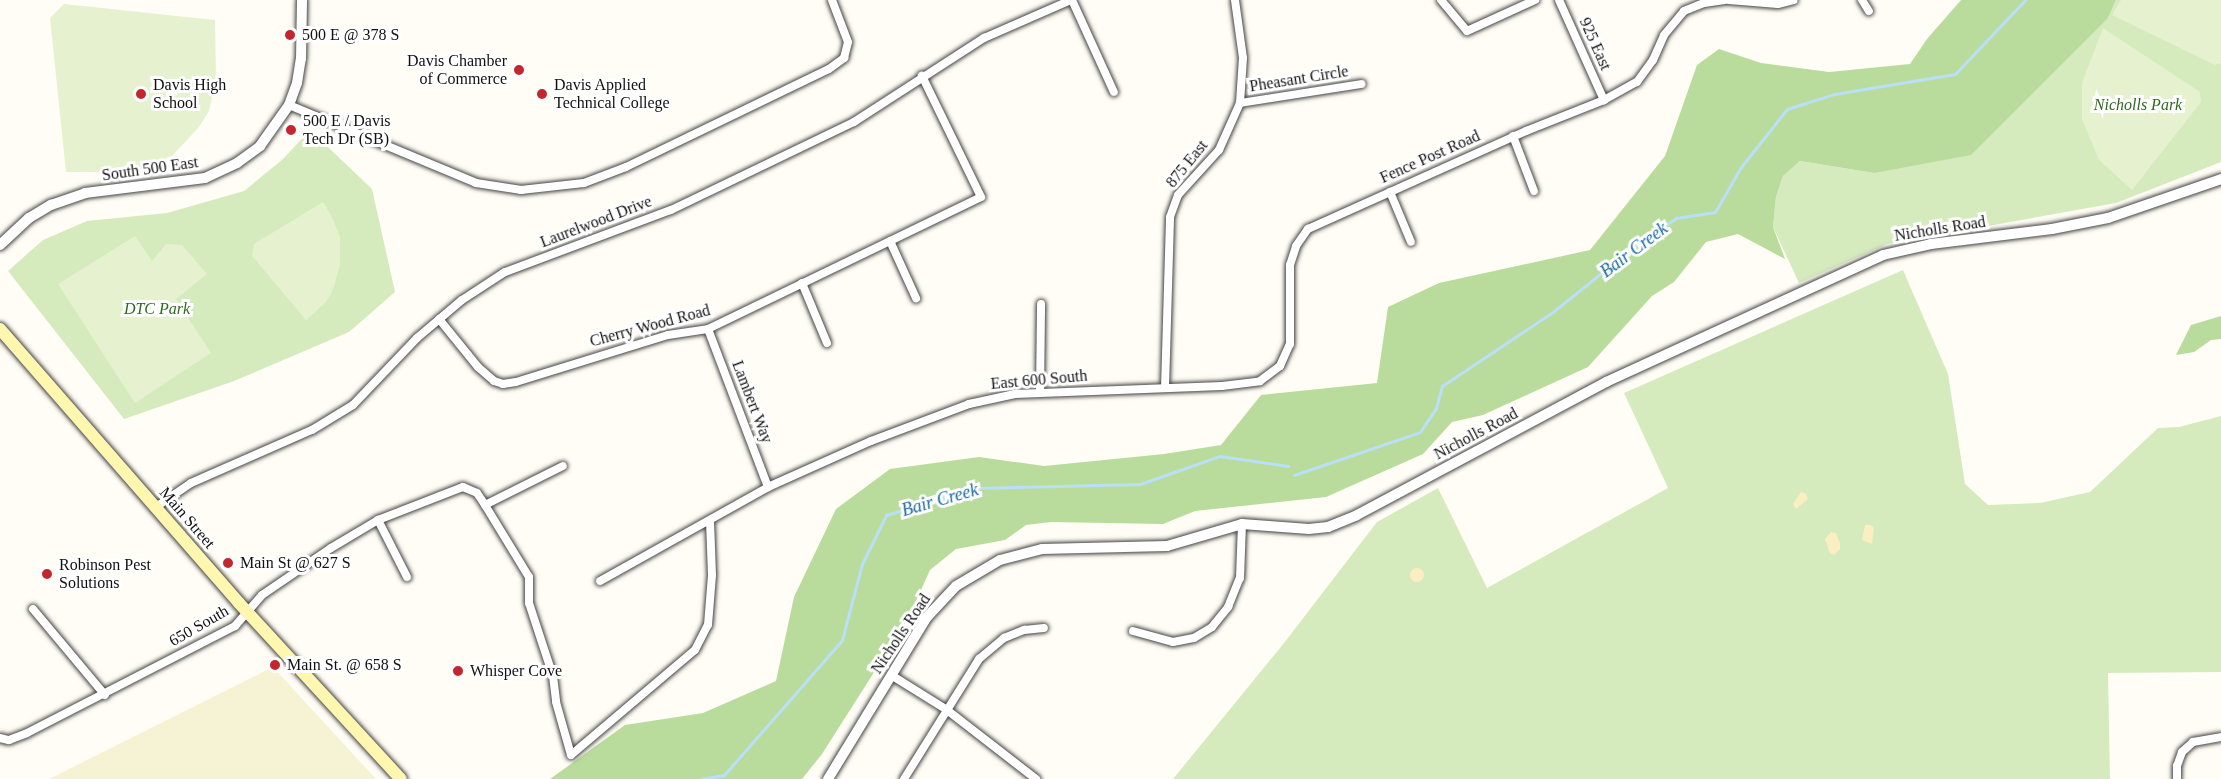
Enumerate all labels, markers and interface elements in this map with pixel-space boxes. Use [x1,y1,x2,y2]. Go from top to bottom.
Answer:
street label: 925 East [1575,15,1615,73]
place label: 500 E @ 378 S [302,25,399,45]
marker: 500 E @ 378 S [283,28,297,42]
place label: Davis Chamber of Commerce [407,51,507,89]
street label: Pheasant Circle [1248,62,1350,96]
marker: Davis Chamber of Commerce [512,63,526,77]
place label: Davis High School [153,75,226,113]
place label: Davis Applied Technical College [554,75,670,113]
marker: Davis High School [134,87,148,101]
marker: Davis Applied Technical College [535,87,549,101]
park label: Nicholls Park [2094,95,2182,115]
place label: 500 E / Davis Tech Dr (SB) [303,111,391,149]
marker: 500 E / Davis Tech Dr (SB) [284,123,298,137]
street label: Fence Post Road [1377,126,1483,188]
street label: 875 East [1162,136,1212,192]
street label: South 500 East [101,153,199,185]
street label: Laurelwood Drive [538,192,654,252]
street label: Nicholls Road [1893,212,1987,246]
water label: Bair Creek [1596,218,1672,282]
park label: DTC Park [124,299,190,319]
street label: Cherry Wood Road [588,301,712,351]
street label: Lambert Way [727,358,777,446]
street label: East 600 South [990,366,1088,394]
street label: Nicholls Road [1431,404,1521,464]
water label: Bair Creek [899,479,981,521]
street label: Main Street [155,483,219,553]
place label: Main St @ 627 S [240,553,351,573]
place label: Robinson Pest Solutions [59,555,151,593]
marker: Main St @ 627 S [221,556,235,570]
marker: Robinson Pest Solutions [40,567,54,581]
street label: Nicholls Road [867,590,935,678]
street label: 650 South [166,601,232,651]
place label: Main St. @ 658 S [287,655,402,675]
marker: Main St. @ 658 S [268,658,282,672]
place label: Whisper Cove [470,661,562,681]
marker: Whisper Cove [451,664,465,678]

